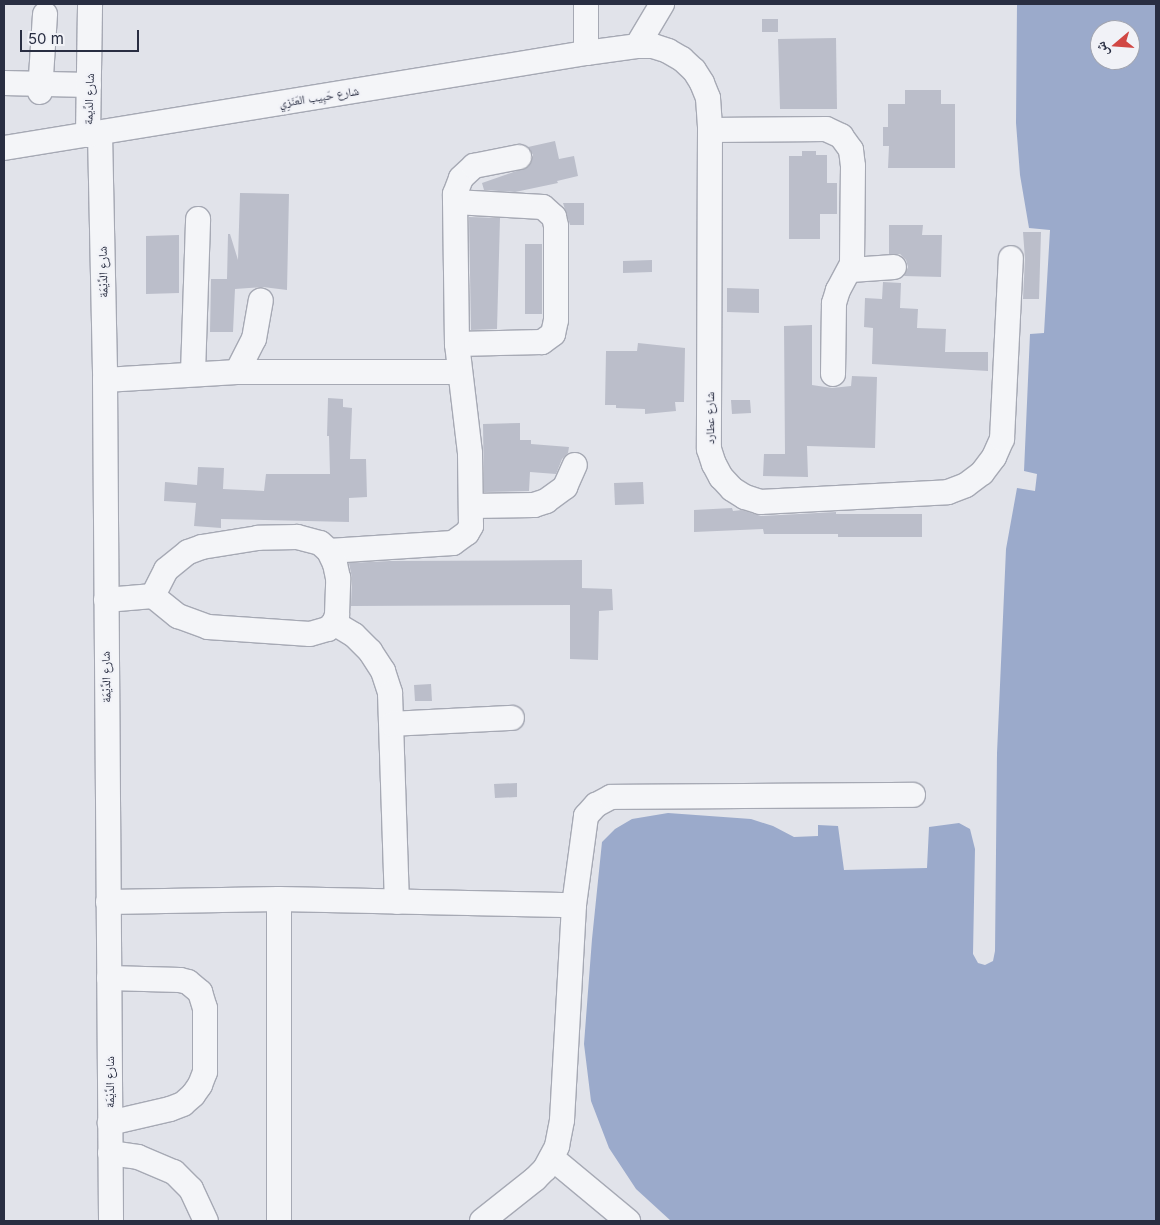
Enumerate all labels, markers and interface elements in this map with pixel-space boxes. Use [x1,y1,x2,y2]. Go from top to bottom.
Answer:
scale bar [22,20,141,52]
north arrow [1090,20,1140,70]
text: 50 m [28,29,64,48]
text: ش [1091,40,1112,59]
street label: شارع الدِّيمة [81,73,97,125]
street label: شارع حَبِيب العَنَزِي [278,84,360,110]
street label: شارع الدِّيْمَة [95,246,111,298]
street label: شارع عطارد [703,392,717,444]
street label: شارع الدِّيْمَة [98,651,114,703]
street label: شارع الدِّيْمَة [103,1056,117,1108]

